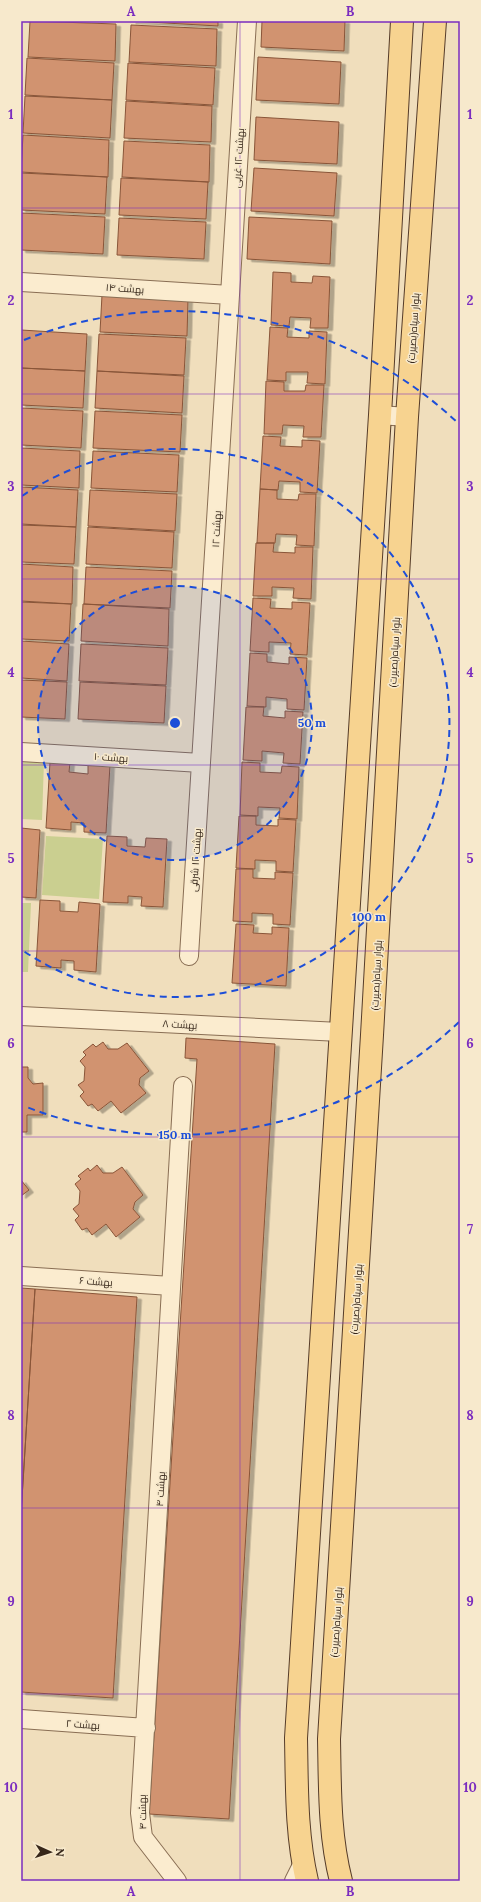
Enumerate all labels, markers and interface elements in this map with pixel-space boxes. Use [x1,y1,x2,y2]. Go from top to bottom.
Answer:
text: A [127,3,136,20]
text: B [346,3,355,20]
text: 1 [8,106,14,123]
text: 1 [467,106,473,123]
street label: بهشت ۱۲ غربی [230,128,247,188]
street label: بهشت ۱۴ [105,281,145,296]
text: 2 [8,292,15,309]
street label: بلوار سپاه(بصیرت) [405,292,422,364]
text: 2 [467,292,474,309]
text: 3 [7,478,15,495]
text: 3 [466,478,474,495]
street label: بهشت ۱۲ [209,510,224,548]
street label: بلوار سپاه(بصیرت) [386,616,403,688]
text: 4 [7,664,15,681]
text: 4 [466,664,474,681]
text: 50 m [298,715,326,730]
centre of rings [168,716,182,730]
street label: بهشت ۱۰ [93,750,129,765]
street label: بهشت ۱۲ شرقی [187,828,204,892]
text: 5 [7,850,15,867]
text: 5 [466,850,474,867]
text: 100 m [352,909,386,924]
street label: بلوار سپاه(بصیرت) [368,939,385,1011]
street label: بهشت ۸ [162,1017,198,1032]
text: 6 [7,1035,15,1052]
text: 6 [466,1035,474,1052]
text: 150 m [158,1127,192,1142]
text: 7 [8,1221,14,1238]
text: 7 [467,1221,473,1238]
street label: بلوار سپاه(بصیرت) [348,1263,365,1335]
street label: بهشت ۶ [79,1274,113,1289]
text: 8 [7,1407,15,1424]
text: 8 [466,1407,474,1424]
street label: بهشت ۴ [153,1471,168,1507]
street label: بلوار سپاه(بصیرت) [328,1586,345,1658]
text: 9 [7,1593,15,1610]
text: 9 [466,1593,474,1610]
street label: بهشت ۲ [66,1717,100,1732]
text: 10 [4,1779,18,1796]
text: 10 [463,1779,477,1796]
street label: بهشت ۴ [136,1794,149,1830]
north arrow [30,1832,70,1872]
text: N [53,1848,67,1858]
text: A [127,1883,136,1900]
text: B [346,1883,355,1900]

